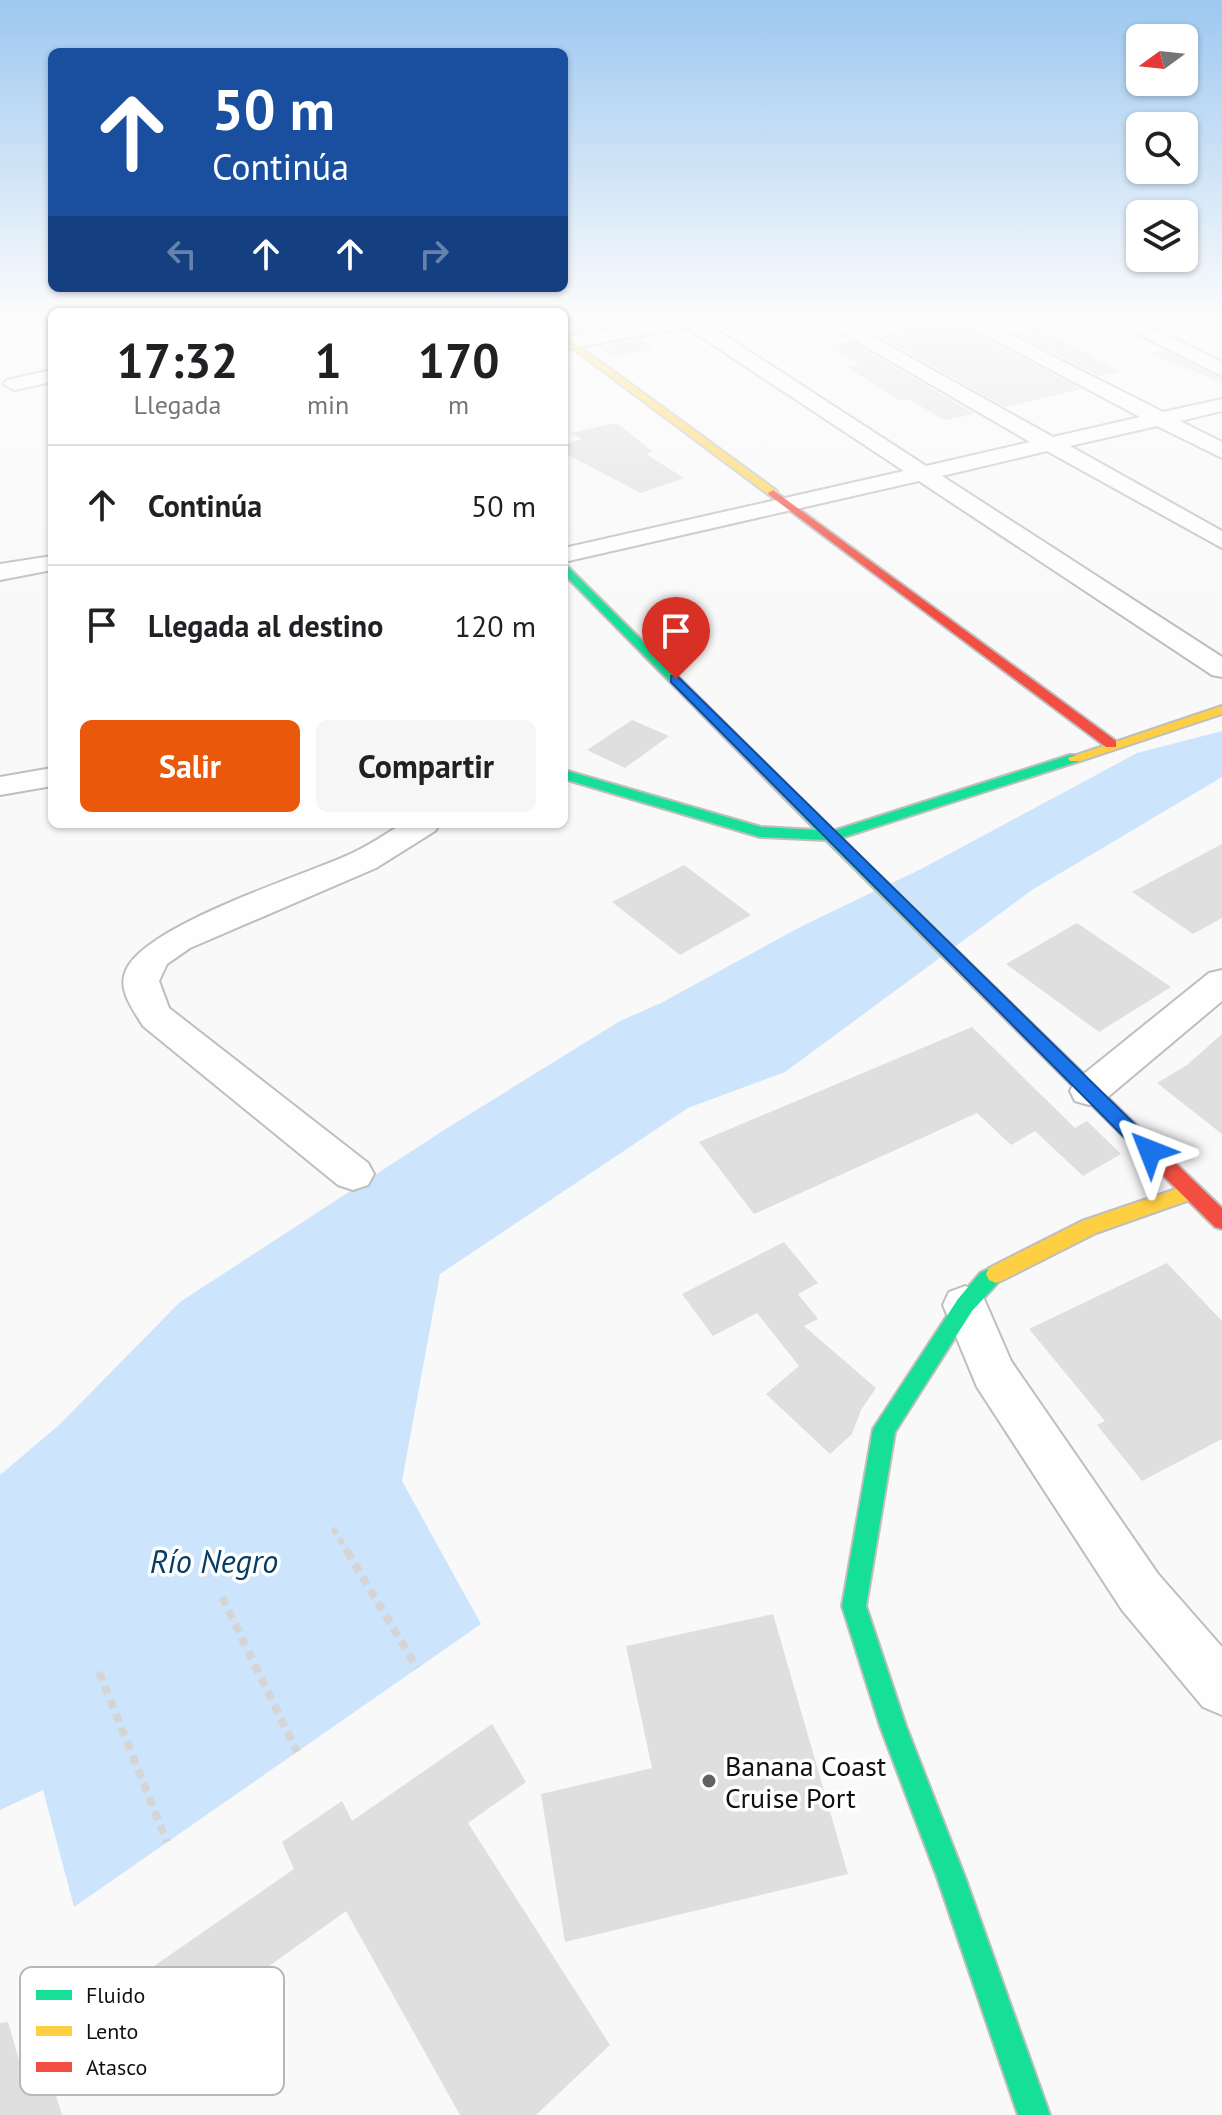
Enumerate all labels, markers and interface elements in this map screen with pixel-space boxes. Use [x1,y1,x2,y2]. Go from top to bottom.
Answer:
north arrow [1126,24,1198,96]
map controls [1126,24,1198,272]
text: 50 m [212,73,335,145]
icon: ahead [80,80,184,184]
button: search [1126,112,1198,184]
text: Continúa [212,143,349,190]
button: layers [1126,200,1198,272]
icon: left [160,232,204,276]
icon: ahead [244,232,288,276]
icon: ahead [328,232,372,276]
icon: right [412,232,456,276]
text: 17:32 [117,329,238,391]
text: 1 [314,329,342,391]
text: 170 [418,329,499,391]
text: Llegada [134,388,221,421]
text: min [307,388,349,421]
text: m [448,388,469,421]
icon: ahead [80,483,124,527]
text: Continúa [148,486,262,525]
text: 50 m [471,486,536,525]
pin [642,597,710,679]
icon: arrive [80,603,124,647]
text: Llegada al destino [148,606,383,645]
text: 120 m [455,606,536,645]
icon: arrive [654,609,698,653]
button: Salir [80,720,300,812]
button: Compartir [316,720,536,812]
position arrow [1108,1109,1192,1193]
water label: Río Negro [150,1540,278,1582]
place label: Banana Coast Cruise Port [725,1747,887,1816]
marker: Banana Coast Cruise Port [700,1772,718,1790]
legend [20,1967,284,2095]
text: Fluido [86,1981,145,2009]
text: Lento [86,2017,138,2045]
text: Atasco [86,2053,147,2081]

